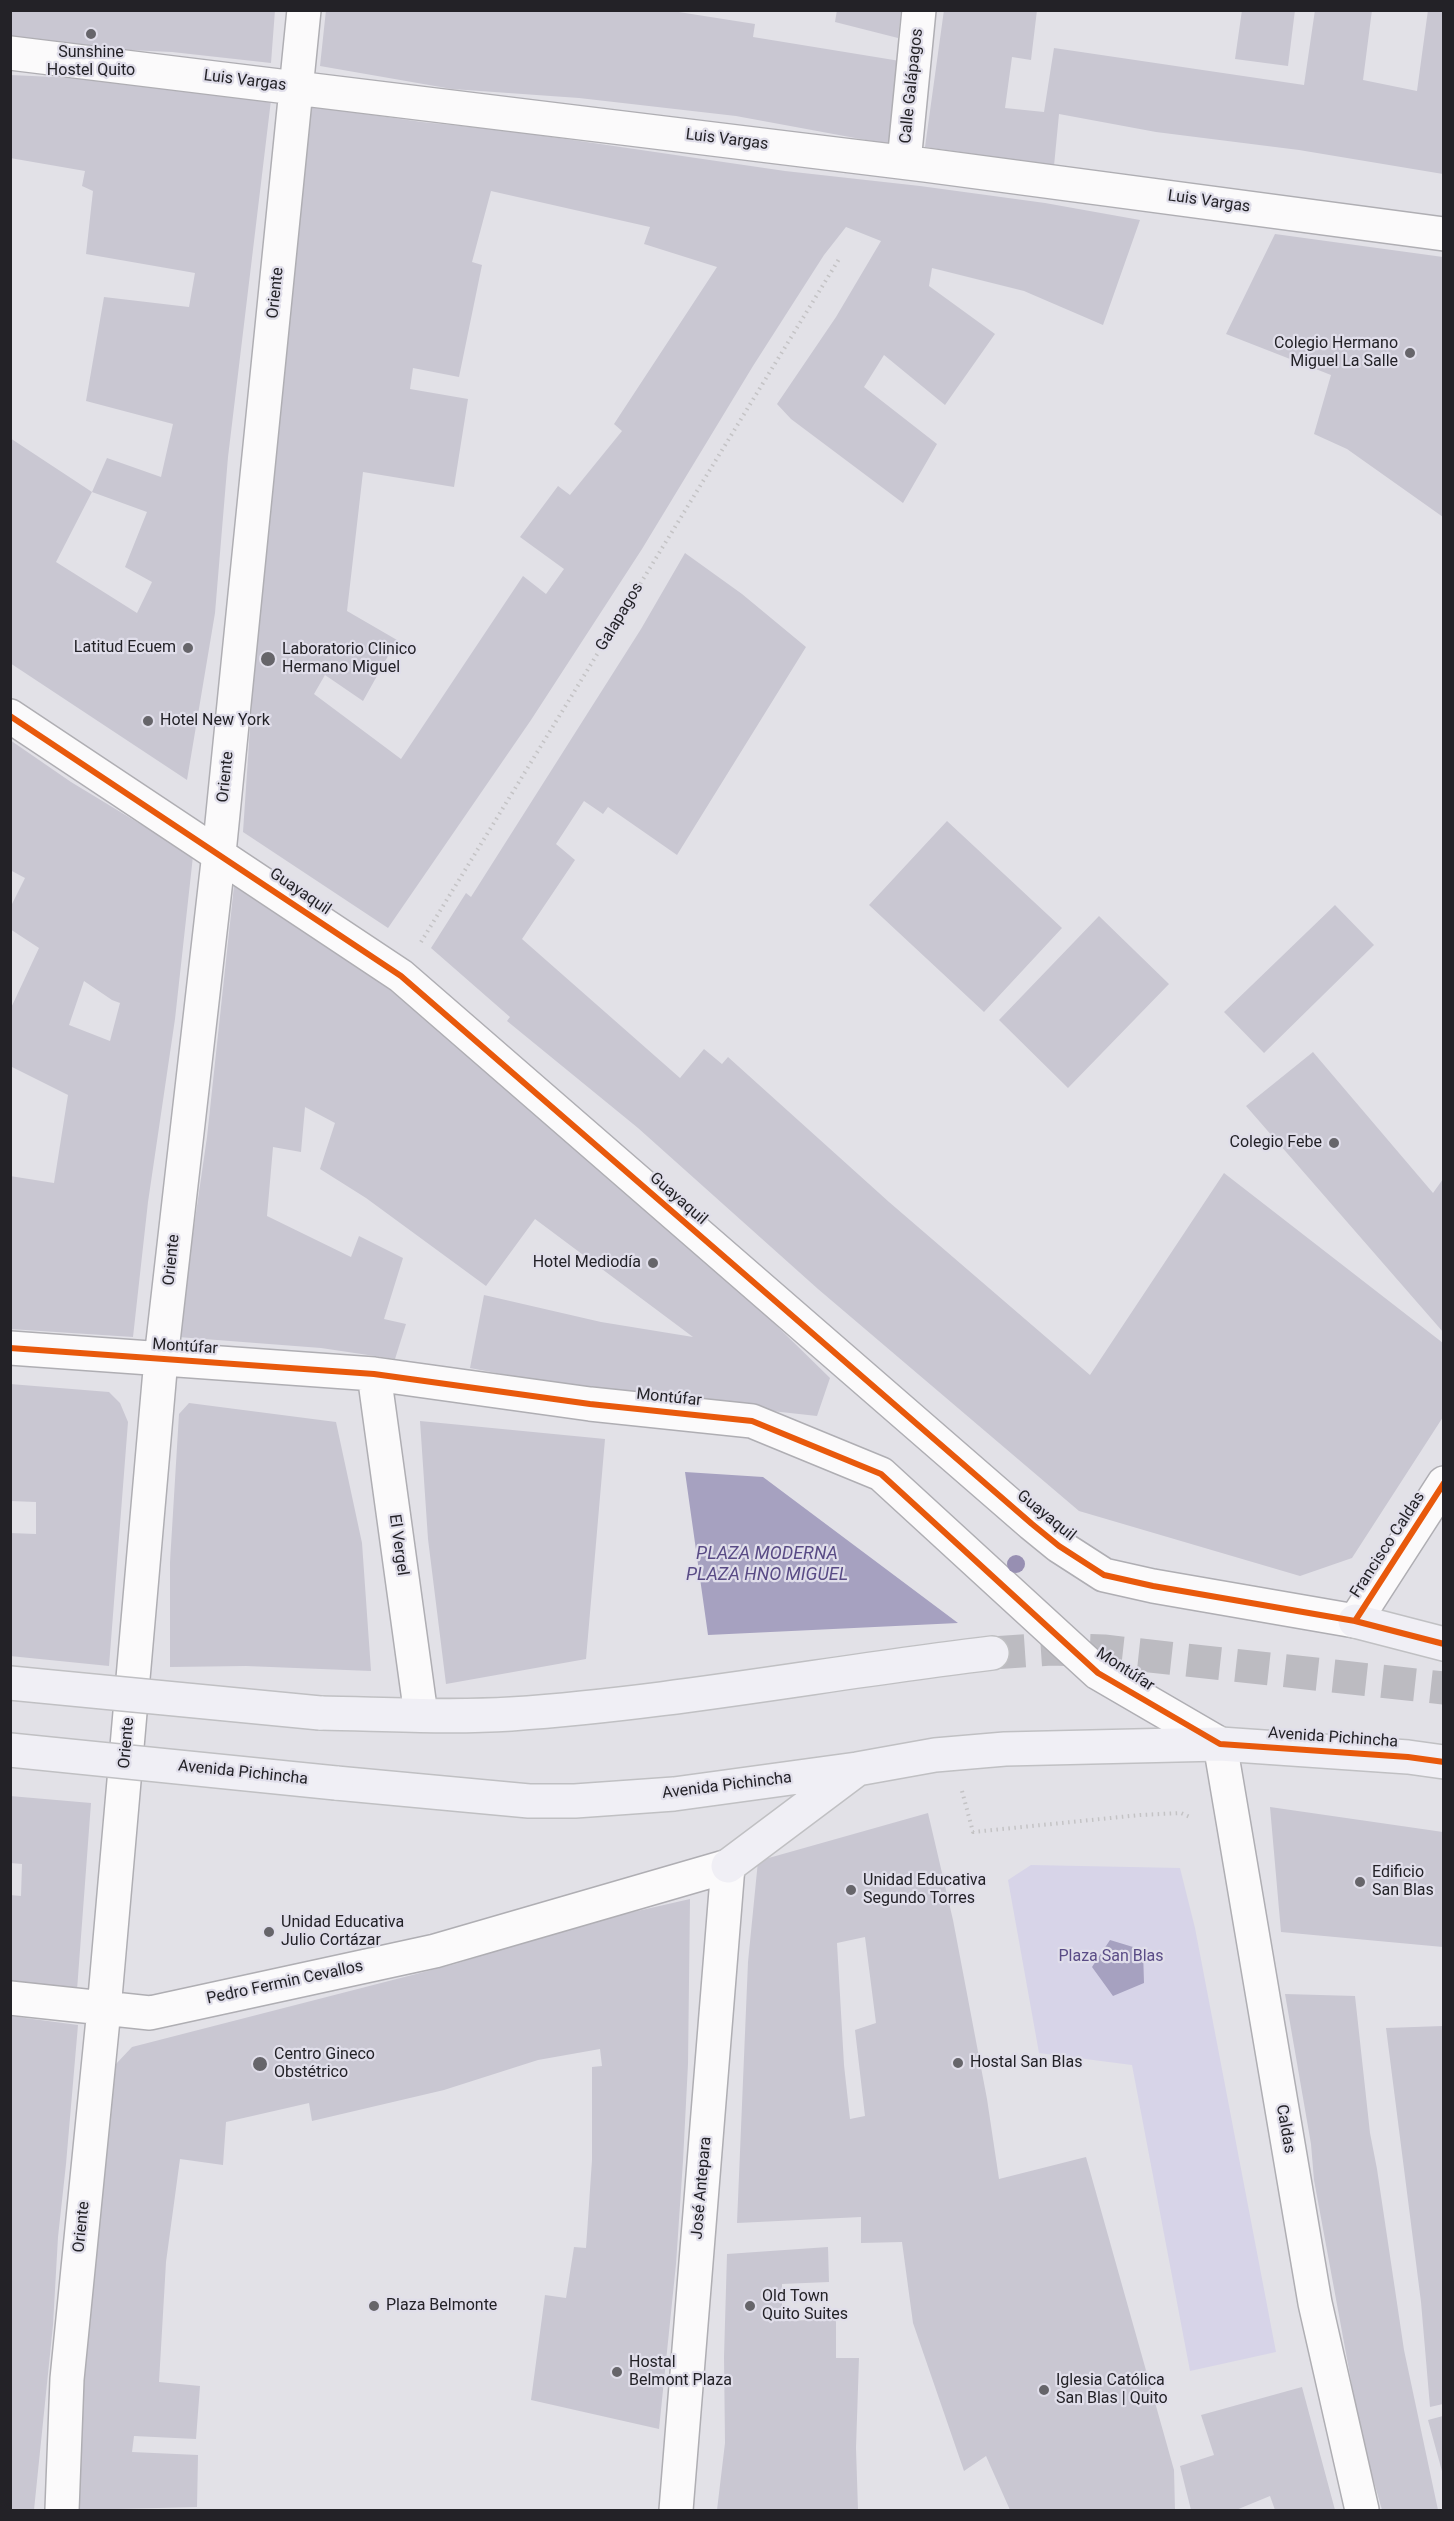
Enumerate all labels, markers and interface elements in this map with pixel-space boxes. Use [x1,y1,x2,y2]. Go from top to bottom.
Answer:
marker: Sunshine Hostel Quito [84,27,98,41]
street label: Calle Galápagos [896,28,928,144]
place label: Sunshine Hostel Quito [47,43,135,81]
street label: Luis Vargas [203,66,287,96]
street label: Luis Vargas [685,125,769,155]
street label: Luis Vargas [1167,187,1251,217]
street label: Oriente [264,266,288,320]
place label: Colegio Hermano Miguel La Salle [1274,334,1398,372]
marker: Colegio Hermano Miguel La Salle [1403,346,1417,360]
street label: Galapagos [592,579,648,655]
place label: Latitud Ecuem [74,638,176,658]
place label: Laboratorio Clinico Hermano Miguel [282,640,416,678]
marker: Latitud Ecuem [181,641,195,655]
marker: Laboratorio Clinico Hermano Miguel [259,650,277,668]
place label: Hotel New York [160,711,270,731]
marker: Hotel New York [141,714,155,728]
street label: Oriente [214,750,238,804]
street label: Guayaquil [266,864,334,920]
place label: Colegio Febe [1229,1133,1322,1153]
marker: Colegio Febe [1327,1136,1341,1150]
street label: Guayaquil [645,1169,711,1229]
street label: Oriente [160,1233,184,1287]
place label: Hotel Mediodía [533,1253,641,1273]
marker: Hotel Mediodía [646,1256,660,1270]
street label: Montúfar [152,1335,218,1359]
street label: Montúfar [635,1385,703,1411]
street label: Guayaquil [1013,1486,1079,1546]
street label: Francisco Caldas [1347,1488,1429,1602]
street label: El Vergel [384,1513,412,1577]
water label: PLAZA MODERNA PLAZA HNO MIGUEL [686,1543,848,1586]
street label: Montúfar [1092,1644,1158,1696]
street label: Oriente [115,1717,139,1769]
street label: Avenida Pichincha [1267,1724,1399,1752]
street label: Avenida Pichincha [177,1757,309,1789]
street label: Avenida Pichincha [661,1769,793,1803]
place label: Edificio San Blas [1372,1863,1434,1901]
place label: Unidad Educativa Segundo Torres [863,1871,986,1909]
marker: Edificio San Blas [1353,1875,1367,1889]
marker: Unidad Educativa Segundo Torres [844,1883,858,1897]
place label: Unidad Educativa Julio Cortázar [281,1913,404,1951]
marker: Unidad Educativa Julio Cortázar [262,1925,276,1939]
park label: Plaza San Blas [1058,1947,1164,1967]
street label: Pedro Fermin Cevallos [205,1957,365,2009]
place label: Centro Gineco Obstétrico [274,2045,375,2083]
place label: Hostal San Blas [970,2053,1082,2073]
marker: Centro Gineco Obstétrico [251,2055,269,2073]
marker: Hostal San Blas [951,2056,965,2070]
street label: Caldas [1271,2103,1299,2155]
street label: José Antepara [688,2136,716,2240]
street label: Oriente [70,2200,94,2254]
place label: Old Town Quito Suites [762,2287,848,2325]
place label: Plaza Belmonte [386,2296,497,2316]
marker: Plaza Belmonte [367,2299,381,2313]
marker: Old Town Quito Suites [743,2299,757,2313]
place label: Hostal Belmont Plaza [629,2353,732,2391]
marker: Hostal Belmont Plaza [610,2365,624,2379]
place label: Iglesia Católica San Blas | Quito [1056,2371,1168,2409]
marker: Iglesia Católica San Blas | Quito [1037,2383,1051,2397]

